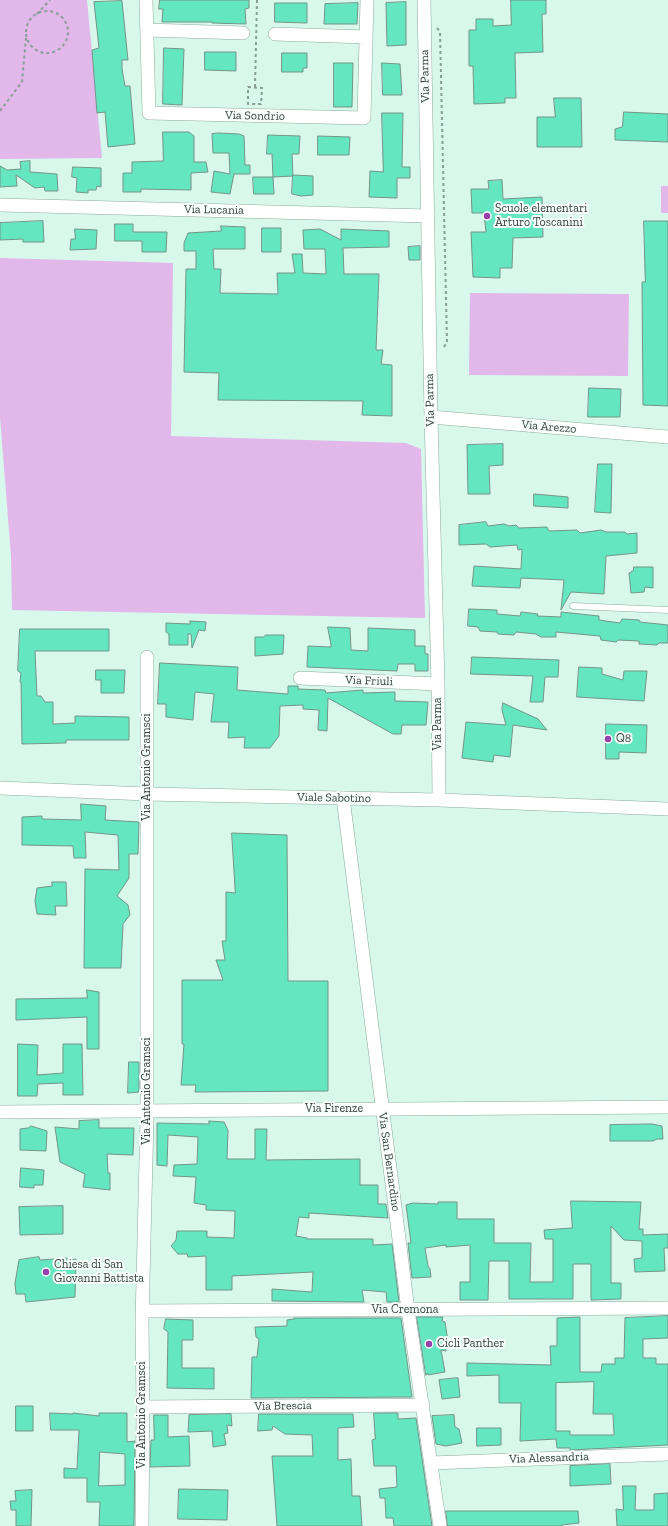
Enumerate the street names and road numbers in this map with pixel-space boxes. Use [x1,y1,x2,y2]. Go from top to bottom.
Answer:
street label: Via Parma [417,49,433,103]
street label: Via Sondrio [225,108,285,124]
street label: Via Lucania [184,202,244,218]
street label: Via Parma [422,373,438,427]
street label: Via Arezzo [521,417,577,437]
street label: Via Friuli [345,673,393,689]
street label: Via Parma [431,697,445,751]
street label: Via Antonio Gramsci [140,713,154,821]
street label: Viale Sabotino [297,790,371,806]
street label: Via Antonio Gramsci [140,1037,154,1145]
street label: Via Firenze [305,1102,363,1116]
street label: Via San Bernardino [375,1112,403,1212]
street label: Via Cremona [371,1303,439,1317]
street label: Via Antonio Gramsci [135,1361,149,1469]
street label: Via Brescia [254,1398,312,1414]
street label: Via Alessandria [509,1449,589,1467]

